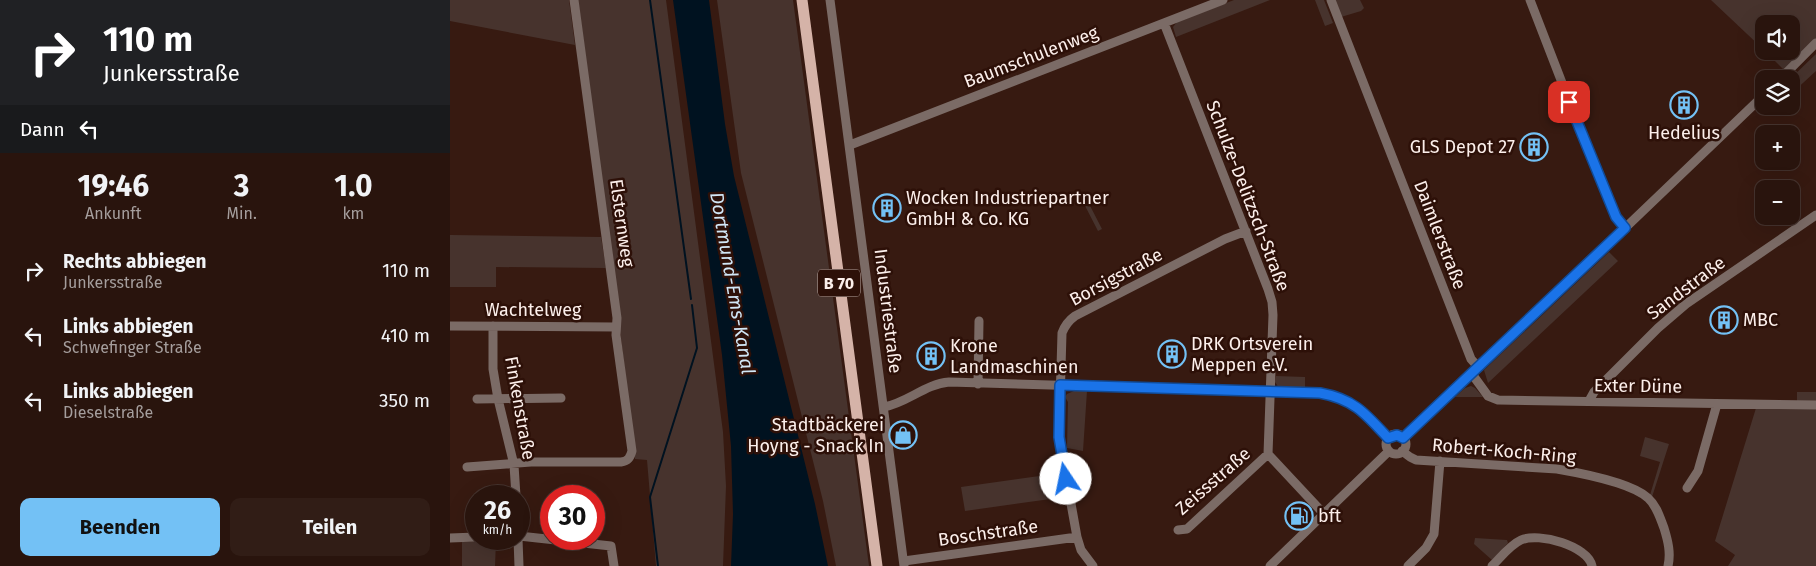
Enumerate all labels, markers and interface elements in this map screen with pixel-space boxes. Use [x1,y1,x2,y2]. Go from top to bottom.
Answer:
map controls [1755,15,1800,225]
button: sound [1755,15,1800,60]
text: 110 m [103,18,193,60]
icon: right [20,20,85,85]
street label: Baumschulenweg [961,21,1102,93]
text: Junkersstraße [103,60,240,87]
button: layers [1755,70,1800,115]
pin [1548,81,1590,123]
icon: arrive [1555,88,1583,116]
building icon: Hedelius [1669,90,1699,120]
street label: Schulze-Delitzsch-Straße [1201,97,1295,295]
icon: left [75,115,103,143]
text: Dann [20,118,65,141]
place label: Hedelius [1648,122,1720,144]
button: + [1755,125,1800,170]
building icon: GLS Depot 27 [1519,132,1549,162]
place label: GLS Depot 27 [1410,136,1515,158]
text: 19:46 [77,168,149,204]
text: 3 [234,168,249,204]
text: 1.0 [334,168,372,204]
street label: Daimlerstraße [1409,177,1471,293]
street label: Elsternweg [605,178,639,269]
button: − [1755,180,1800,225]
place label: Wocken Industriepartner GmbH & Co. KG [906,187,1109,230]
water label: Dortmund-Ems-Kanal [705,190,760,376]
building icon: Wocken Industriepartner GmbH & Co. KG [872,193,902,223]
text: Ankunft [85,204,142,223]
text: Min. [227,204,257,223]
text: km [342,204,364,223]
street label: Borsigstraße [1066,243,1166,311]
street label: Industriestraße [869,247,907,375]
text: Rechts abbiegen [63,250,206,273]
street label: Sandstraße [1642,251,1730,325]
icon: right [20,257,48,285]
text: 110 m [382,259,430,282]
road number: B 70 [818,270,860,296]
text: Junkersstraße [63,273,162,292]
street label: Wachtelweg [485,299,582,321]
building icon: MBC [1709,305,1739,335]
place label: MBC [1743,309,1778,331]
text: Links abbiegen [63,315,194,338]
icon: left [20,322,48,350]
text: 410 m [381,324,430,347]
place label: DRK Ortsverein Meppen e.V. [1191,333,1313,376]
place label: Krone Landmaschinen [950,335,1078,378]
text: Schwefinger Straße [63,338,202,357]
building icon: DRK Ortsverein Meppen e.V. [1157,339,1187,369]
building icon: Krone Landmaschinen [916,341,946,371]
street label: Finkenstraße [500,355,540,461]
street label: Exter Düne [1594,374,1682,398]
text: Links abbiegen [63,380,194,403]
icon: left [20,387,48,415]
text: 350 m [379,389,430,412]
text: Dieselstraße [63,403,153,422]
place label: Stadtbäckerei Hoyng - Snack In [747,414,884,457]
shop icon: Stadtbäckerei Hoyng - Snack In [888,420,918,450]
street label: Robert-Koch-Ring [1431,434,1578,468]
street label: Zeissstraße [1171,443,1255,519]
position arrow [1039,452,1091,504]
speed limit sign: 30 [540,485,605,550]
text: 26 [484,496,511,526]
button: Beenden [20,498,220,556]
button: Teilen [230,498,430,556]
fuel station icon: bft [1284,501,1314,531]
place label: bft [1318,505,1342,527]
street label: Boschstraße [937,515,1039,551]
text: km/h [483,523,512,537]

